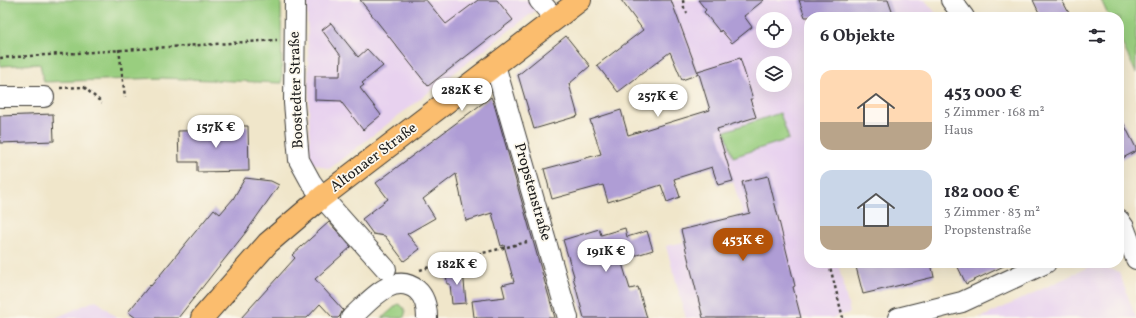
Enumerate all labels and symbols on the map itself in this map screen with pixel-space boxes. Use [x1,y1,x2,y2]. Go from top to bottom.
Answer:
street label: Boostedter Straße [284,31,310,149]
pin: 282K € [429,78,495,112]
pin: 257K € [625,84,691,118]
pin: 157K € [183,115,249,149]
street label: Altonaer Straße [326,118,422,198]
street label: Propstenstraße [508,141,556,243]
pin: 453K € [710,228,776,262]
pin: 191K € [573,239,639,273]
pin: 182K € [424,252,490,286]

